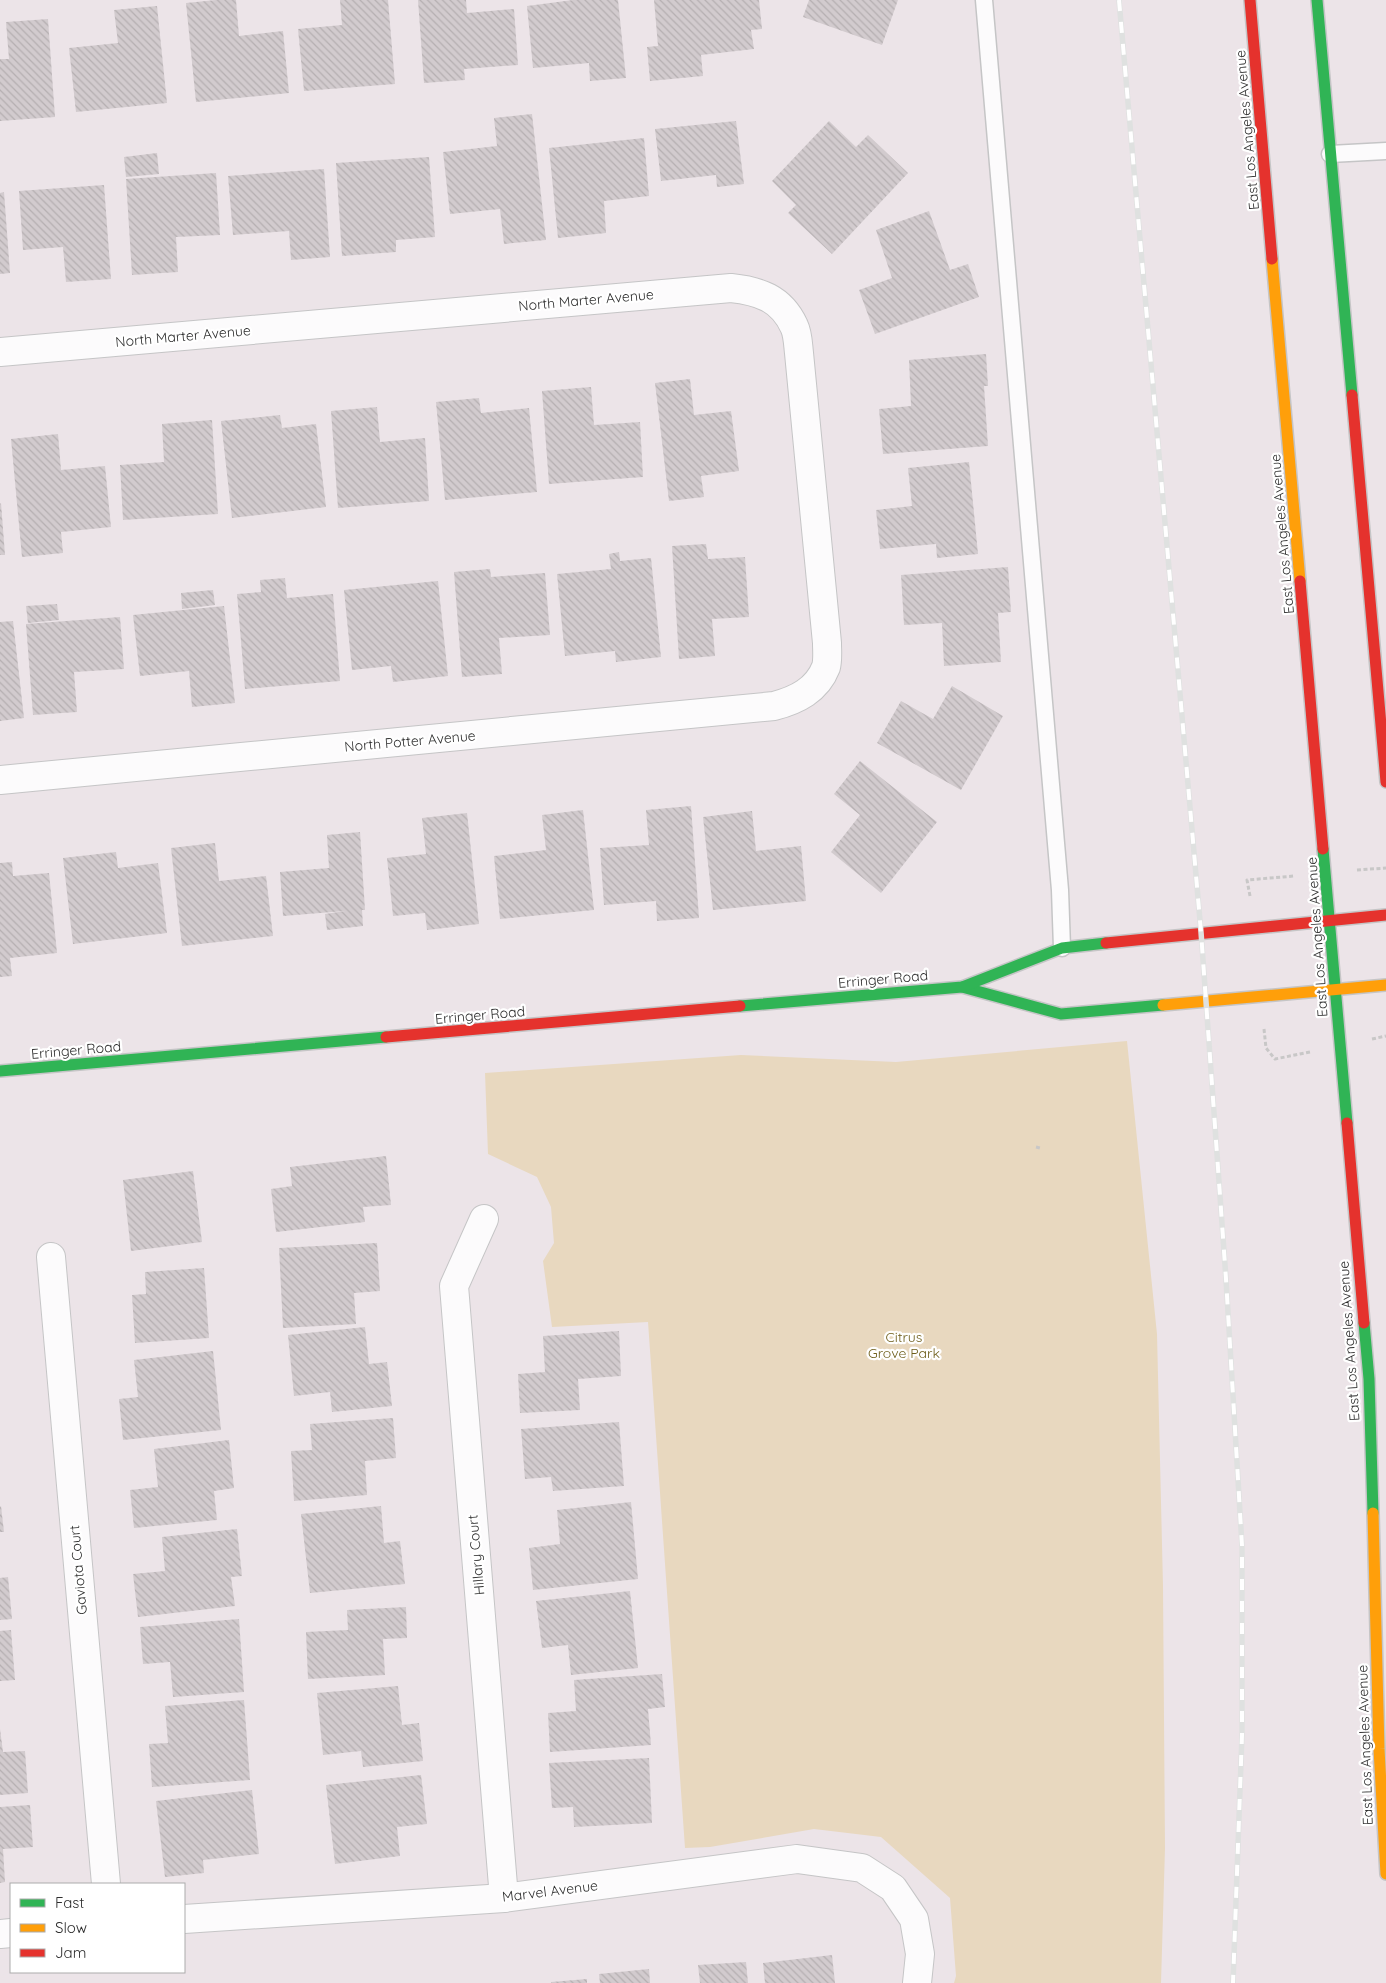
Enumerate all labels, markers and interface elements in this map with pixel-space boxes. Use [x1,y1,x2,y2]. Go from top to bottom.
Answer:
street label: East Los Angeles Avenue [1231,49,1263,211]
street label: North Marter Avenue [518,285,654,315]
street label: North Marter Avenue [115,321,251,351]
street label: East Los Angeles Avenue [1266,453,1298,615]
street label: North Potter Avenue [344,726,476,756]
street label: East Los Angeles Avenue [1302,856,1332,1018]
street label: Erringer Road [837,966,929,992]
street label: Erringer Road [434,1002,526,1028]
street label: Erringer Road [30,1037,122,1063]
street label: East Los Angeles Avenue [1334,1260,1364,1422]
park label: Citrus Grove Park [868,1328,940,1362]
street label: Hillary Court [463,1514,488,1596]
street label: Gaviota Court [65,1524,91,1616]
street label: East Los Angeles Avenue [1353,1664,1377,1826]
street label: Marvel Avenue [501,1876,599,1906]
legend [10,1883,185,1973]
text: Fast [55,1893,84,1912]
text: Slow [55,1918,87,1937]
text: Jam [55,1943,86,1962]

